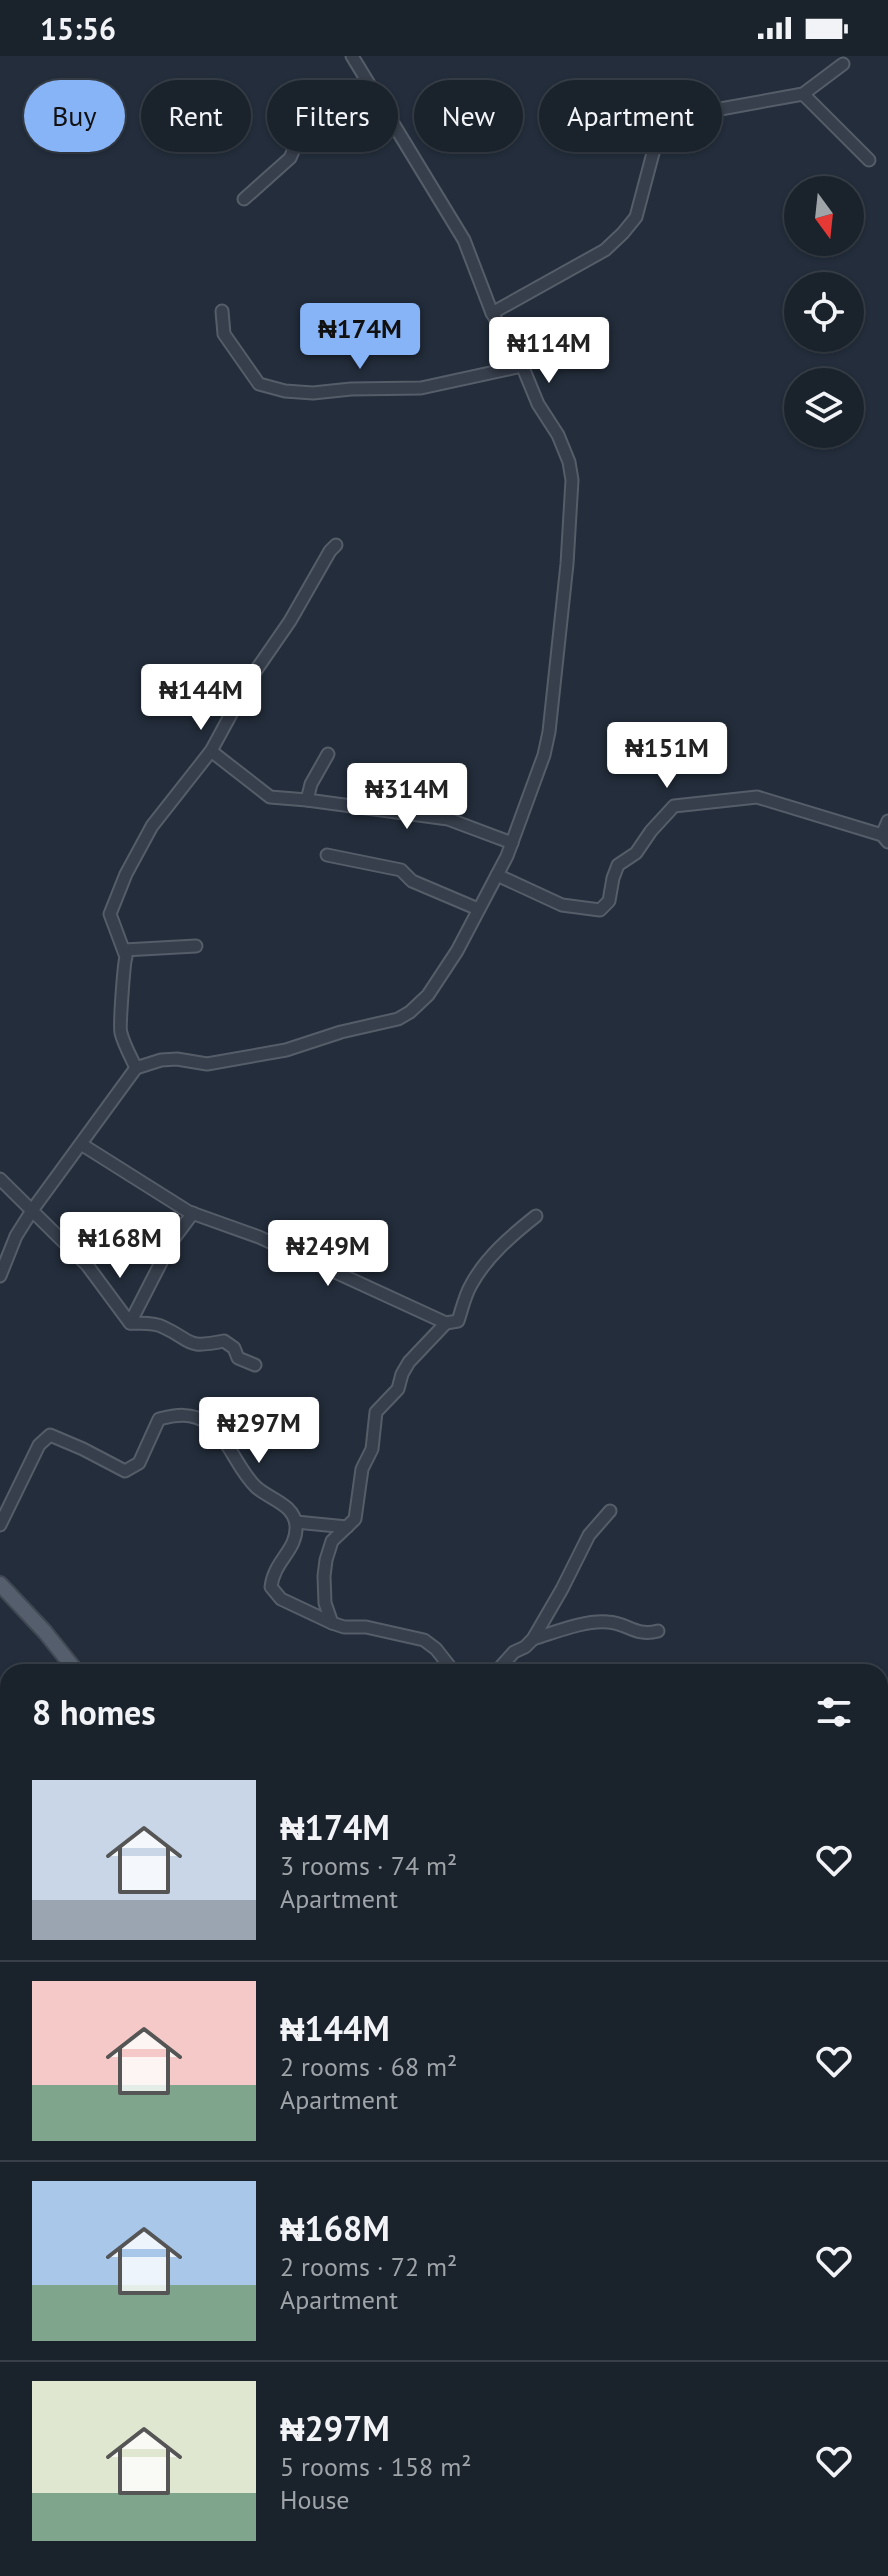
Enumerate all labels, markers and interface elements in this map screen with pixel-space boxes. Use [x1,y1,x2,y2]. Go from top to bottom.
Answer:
text: 15:56 [40,9,116,48]
chip: Buy [24,80,125,152]
chip: Rent [141,80,251,152]
chip: Filters [267,80,398,152]
chip: New [414,80,523,152]
chip: Apartment [539,80,722,152]
north arrow [784,176,864,256]
map controls [784,176,864,448]
button: locate [784,272,864,352]
pin: ₦174M [304,303,416,371]
text: ₦174M [318,312,402,345]
pin: ₦114M [493,317,605,385]
text: ₦114M [507,326,591,359]
button: layers [784,368,864,448]
pin: ₦144M [145,664,257,732]
text: ₦144M [159,673,243,706]
pin: ₦151M [611,722,723,790]
text: ₦151M [625,731,709,764]
pin: ₦314M [351,763,463,831]
text: ₦314M [365,772,449,805]
pin: ₦168M [64,1212,176,1280]
pin: ₦249M [272,1220,384,1288]
text: ₦168M [78,1221,162,1254]
text: ₦249M [286,1229,370,1262]
pin: ₦297M [203,1397,315,1465]
text: ₦297M [217,1406,301,1439]
text: 8 homes [32,1690,156,1734]
icon: filters [812,1690,856,1734]
text: ₦174M [280,1805,390,1849]
icon: home [96,1812,192,1908]
icon: heart [812,1838,856,1882]
text: 3 rooms · 74 m² [280,1849,457,1882]
text: Apartment [280,1882,398,1915]
text: ₦144M [280,2006,390,2050]
icon: home [96,2013,192,2109]
icon: heart [812,2039,856,2083]
text: 2 rooms · 68 m² [280,2050,457,2083]
text: Apartment [280,2083,398,2116]
text: ₦168M [280,2206,390,2250]
icon: home [96,2213,192,2309]
icon: heart [812,2239,856,2283]
text: 2 rooms · 72 m² [280,2250,457,2283]
text: Apartment [280,2283,398,2316]
text: ₦297M [280,2406,390,2450]
icon: home [96,2413,192,2509]
icon: heart [812,2439,856,2483]
text: 5 rooms · 158 m² [280,2450,472,2483]
text: House [280,2483,350,2516]

